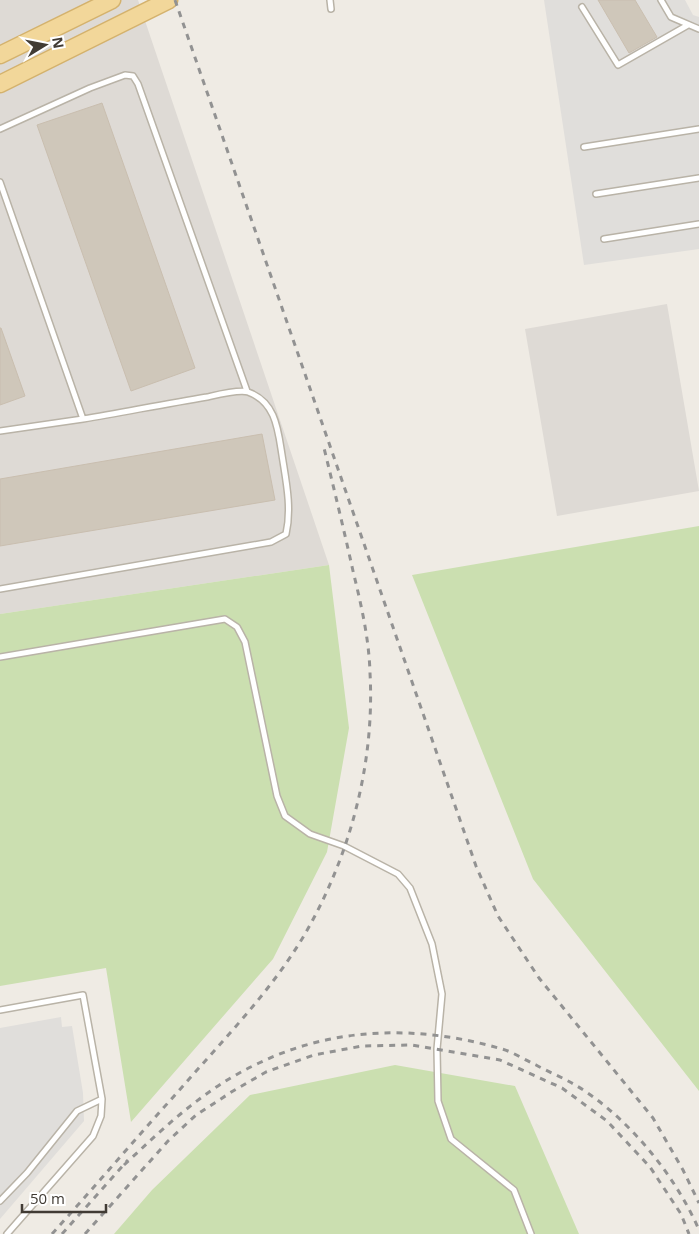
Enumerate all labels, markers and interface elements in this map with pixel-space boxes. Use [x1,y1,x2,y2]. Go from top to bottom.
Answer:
north arrow [20,20,70,70]
text: N [48,35,69,50]
scale bar [22,1182,106,1214]
text: 50 m [30,1188,65,1208]

